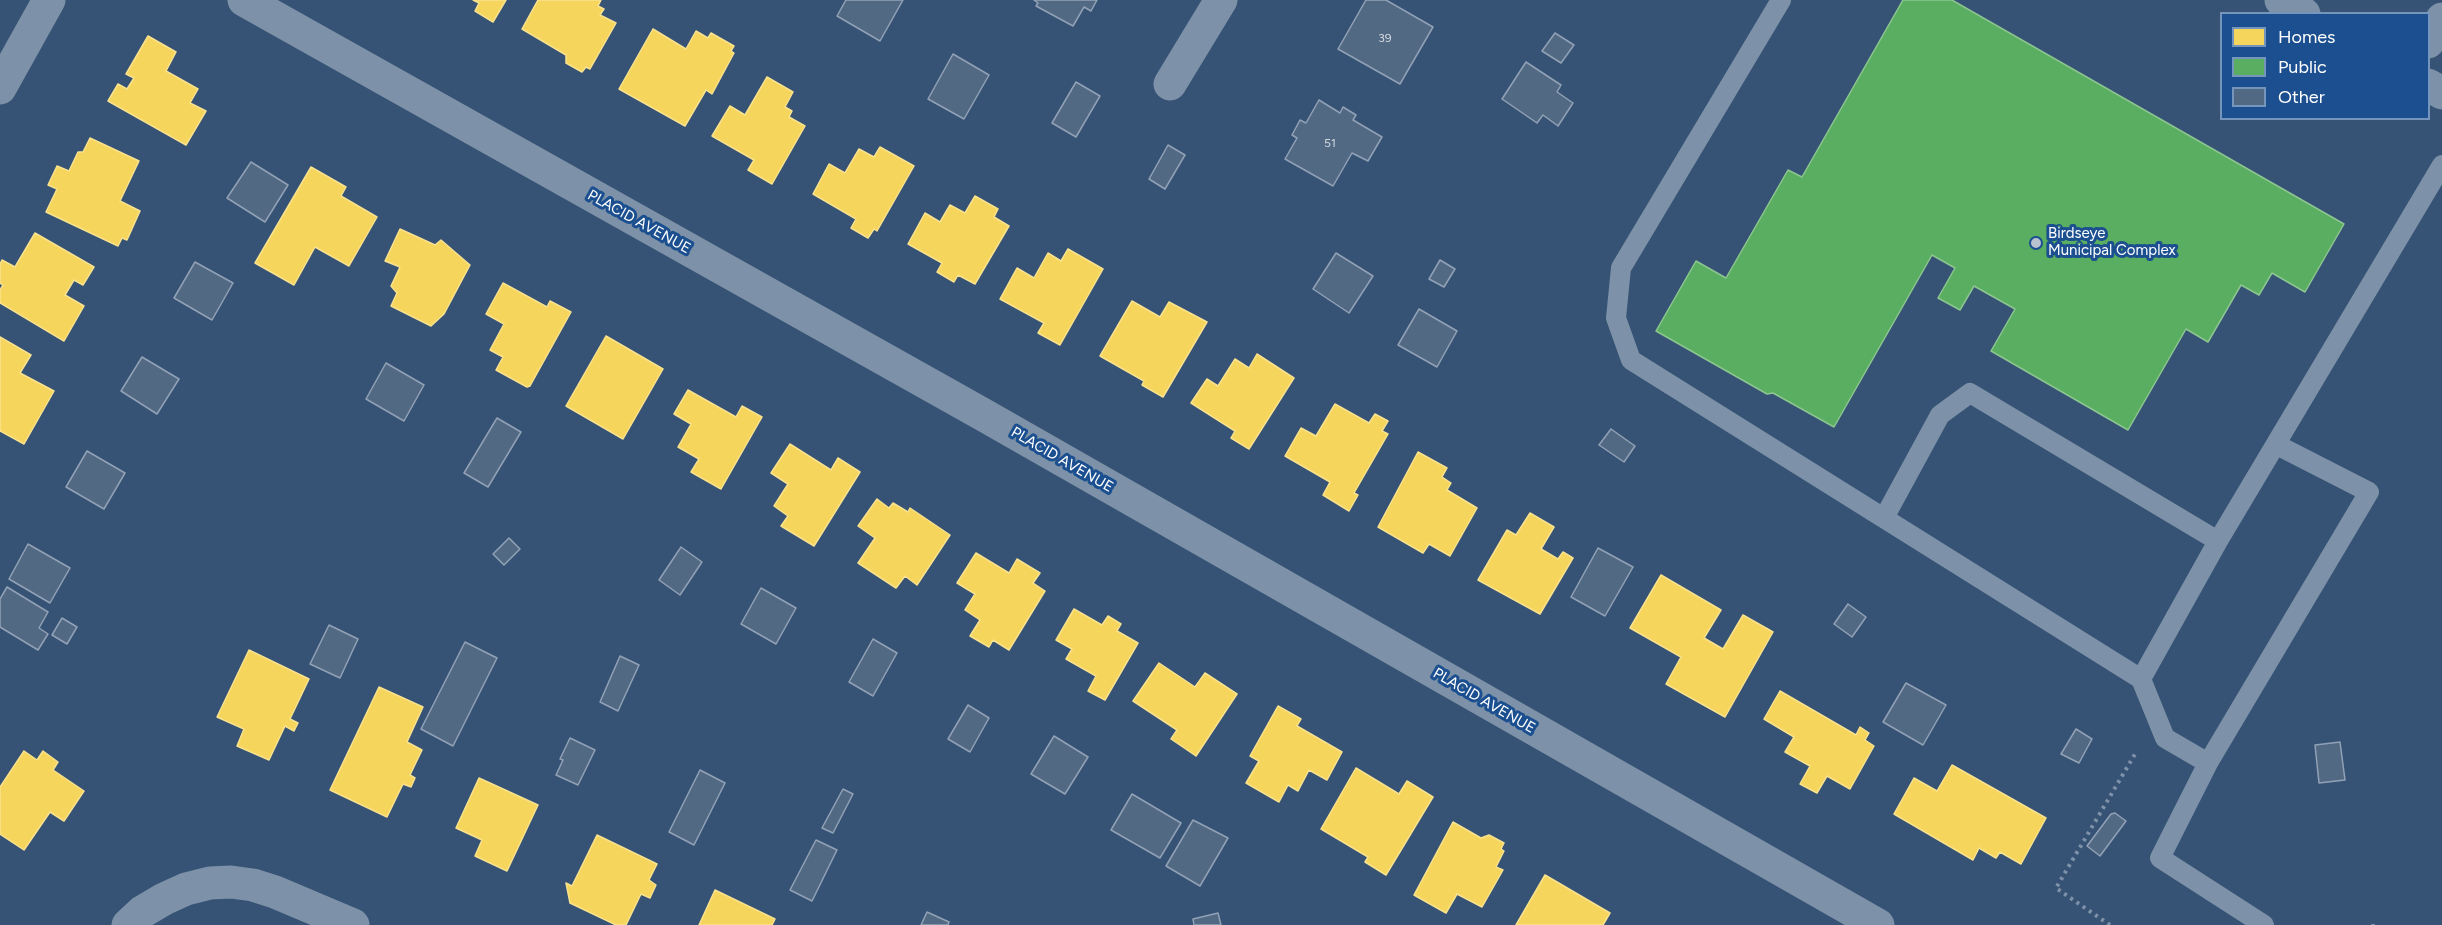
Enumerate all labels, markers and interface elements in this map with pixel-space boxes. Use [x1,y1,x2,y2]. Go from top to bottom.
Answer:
legend [2220,12,2430,120]
text: Homes [2278,26,2336,48]
house number: 39 [1378,31,1392,45]
text: Public [2278,56,2327,78]
text: Other [2278,86,2325,108]
house number: 51 [1324,136,1336,150]
street label: PLACID AVENUE [584,186,694,258]
place label: Birdseye Municipal Complex [2048,225,2176,260]
marker: Birdseye Municipal Complex [2029,236,2043,250]
street label: PLACID AVENUE [1008,423,1116,497]
street label: PLACID AVENUE [1430,664,1538,738]

